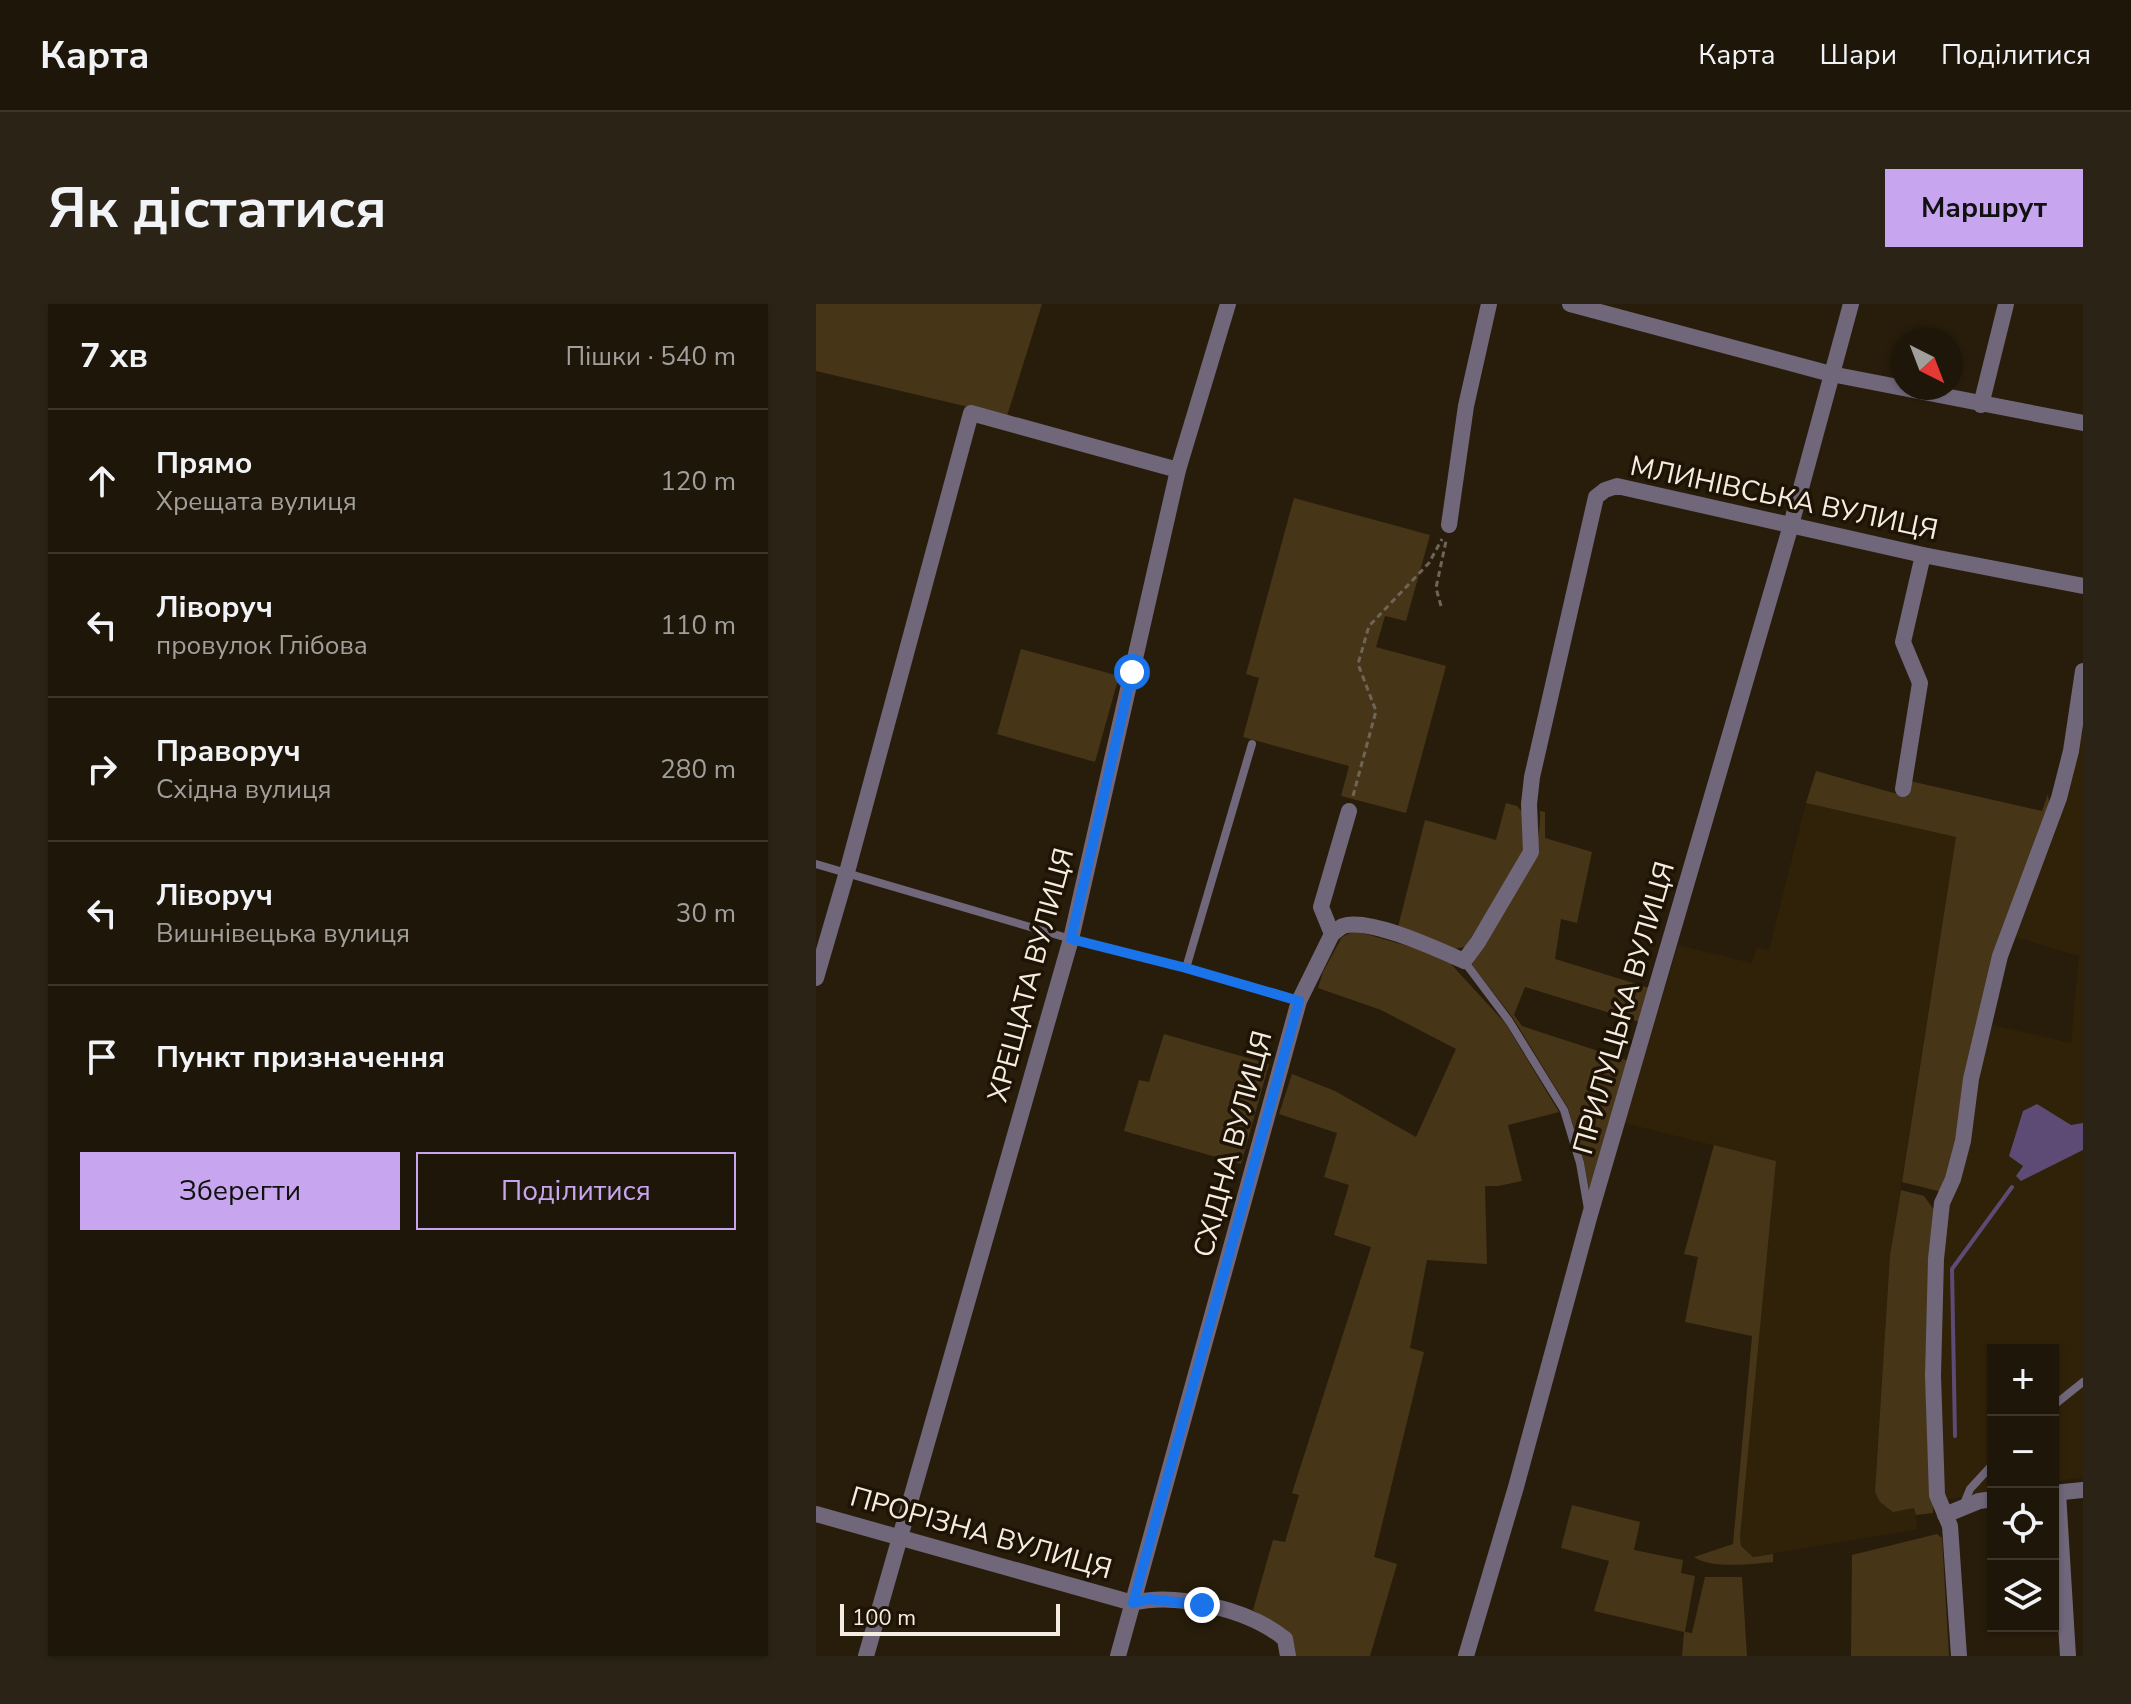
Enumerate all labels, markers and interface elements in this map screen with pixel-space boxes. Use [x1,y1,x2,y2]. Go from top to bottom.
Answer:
text: Карта [40,30,150,81]
text: Карта [1698,36,1776,74]
text: Шари [1820,36,1897,74]
text: Поділитися [1941,36,2091,74]
button: Маршрут [1885,169,2083,247]
text: Як дістатися [48,170,387,247]
north arrow [1891,328,1963,400]
text: 7 хв [80,333,148,379]
text: Пішки · 540 m [565,339,736,374]
text: Прямо [156,443,253,484]
street label: МЛИНІВСЬКА ВУЛИЦЯ [1627,447,1941,549]
icon: ahead [80,459,124,503]
text: 120 m [660,464,736,499]
text: Хрещата вулиця [156,484,357,519]
text: Ліворуч [156,587,273,628]
icon: left [80,603,124,647]
text: 110 m [660,608,736,643]
text: провулок Глібова [156,628,368,663]
route start [1114,654,1150,690]
text: Праворуч [156,731,301,772]
icon: right [80,747,124,791]
text: 280 m [660,752,736,787]
text: Східна вулиця [156,772,332,807]
street label: ХРЕЩАТА ВУЛИЦЯ [979,844,1083,1106]
street label: ПРИЛУЦЬКА ВУЛИЦЯ [1564,857,1684,1159]
text: Ліворуч [156,875,273,916]
icon: left [80,891,124,935]
text: 30 m [676,896,736,931]
text: Вишнівецька вулиця [156,916,410,951]
street label: СХІДНА ВУЛИЦЯ [1185,1027,1281,1261]
icon: arrive [80,1035,124,1079]
text: Пункт призначення [156,1037,445,1078]
button: Зберегти [80,1152,400,1230]
button: Поділитися [416,1152,736,1230]
map controls [1987,1344,2059,1632]
button: + [1987,1344,2059,1416]
button: − [1987,1416,2059,1488]
street label: ПРОРІЗНА ВУЛИЦЯ [846,1477,1116,1589]
button: locate [1987,1488,2059,1560]
button: layers [1987,1560,2059,1632]
route end [1184,1587,1220,1623]
scale bar [840,1600,1060,1636]
text: 100 m [852,1603,916,1633]

